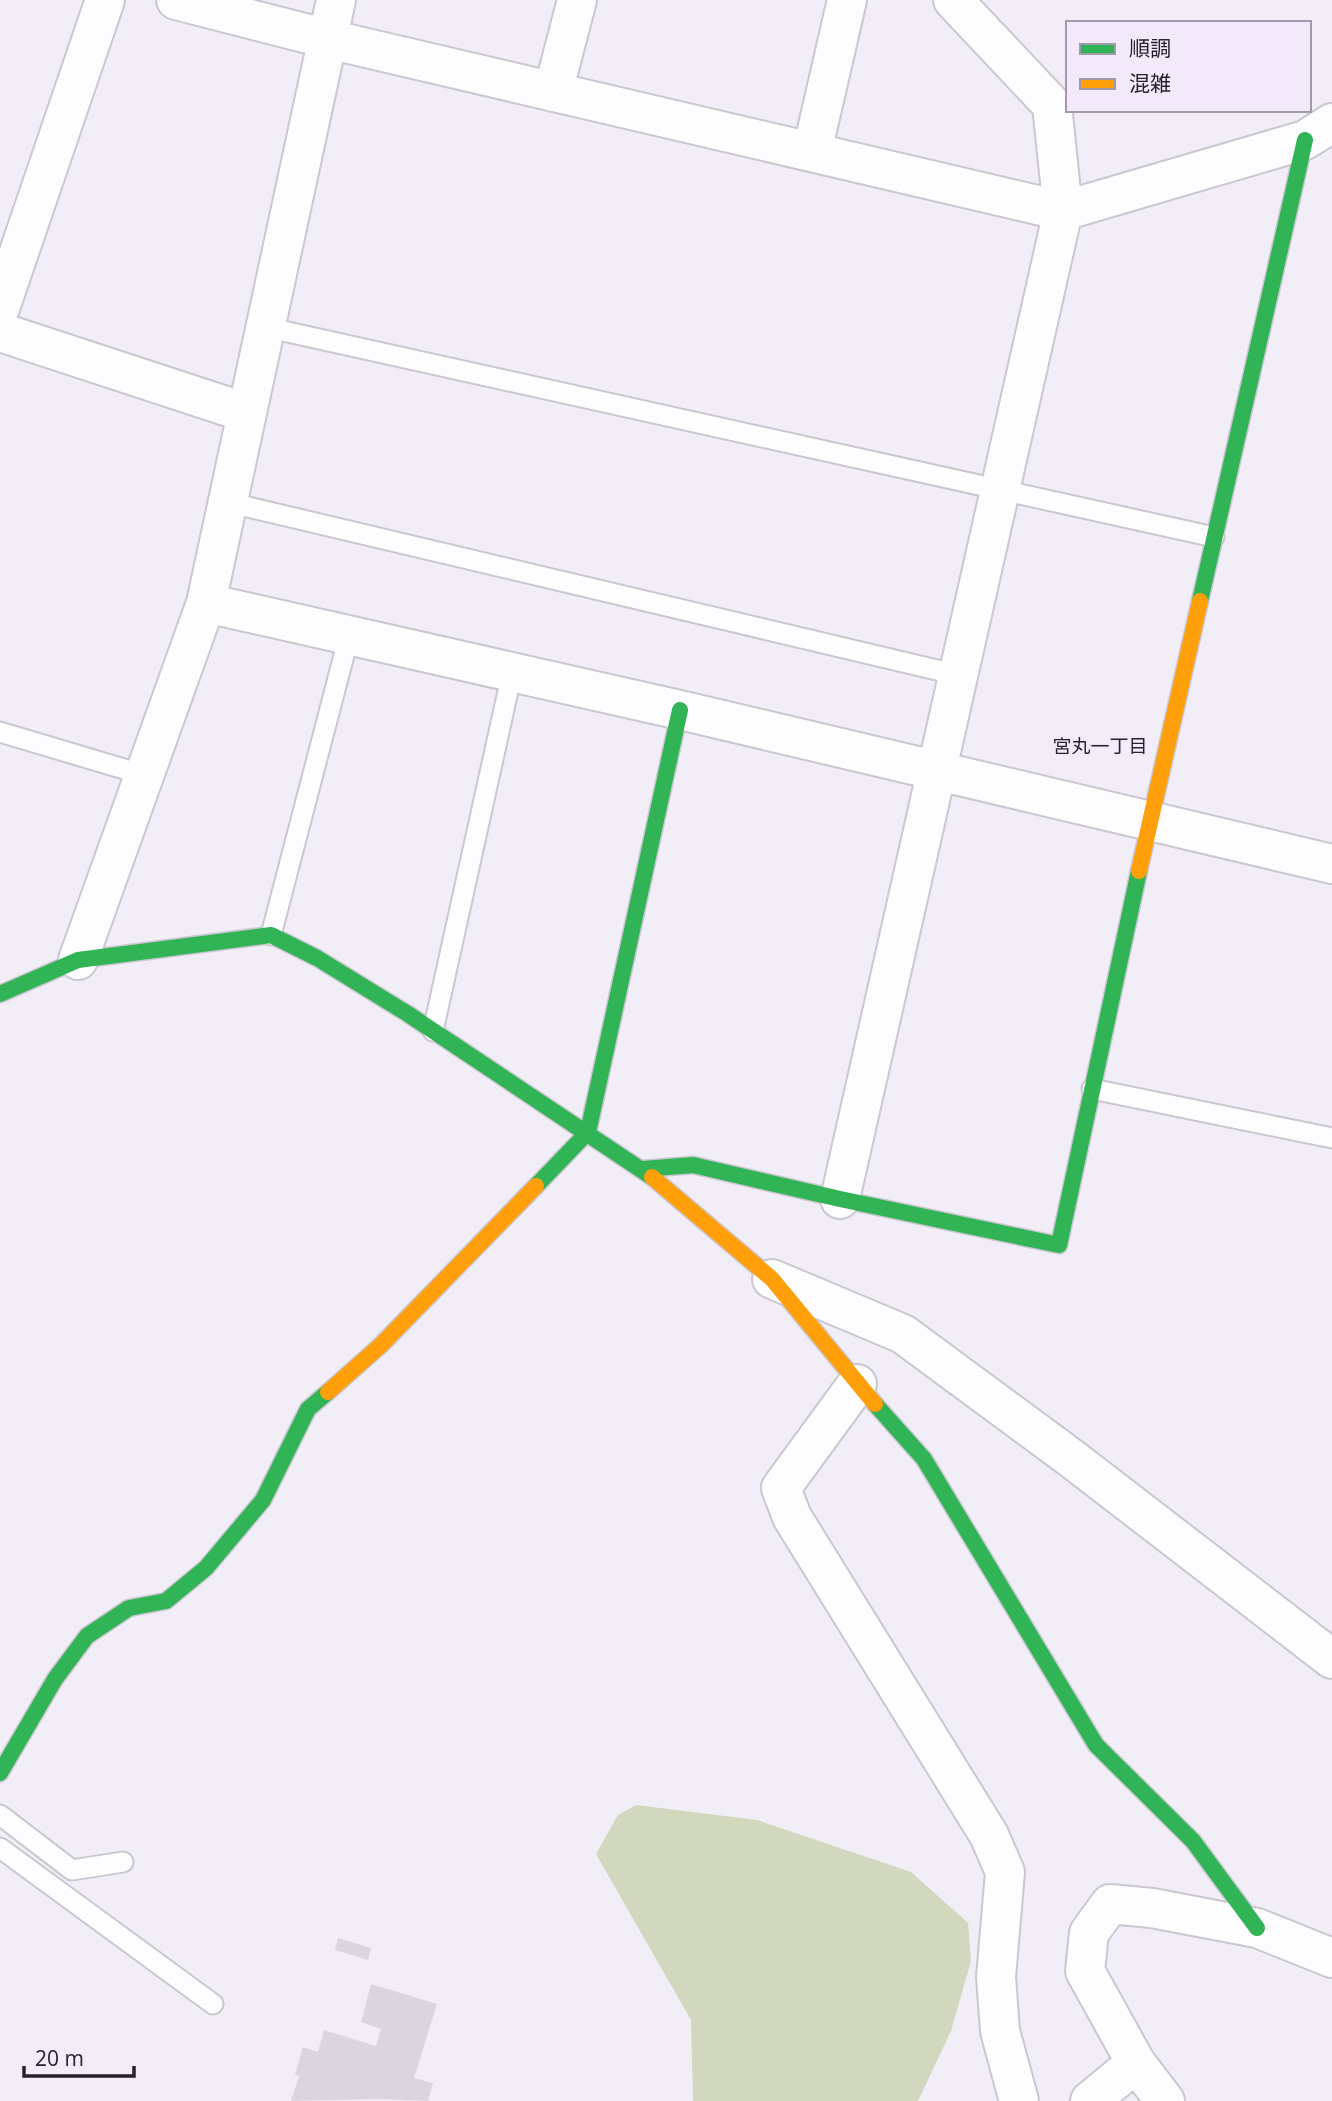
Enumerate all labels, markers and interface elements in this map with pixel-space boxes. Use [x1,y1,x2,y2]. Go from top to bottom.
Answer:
legend [1066,21,1311,112]
text: 順調 [1129,34,1171,62]
text: 混雑 [1129,69,1171,97]
district label: 宮丸一丁目 [1052,733,1148,759]
scale bar [24,2035,135,2078]
text: 20 m [35,2044,84,2072]

